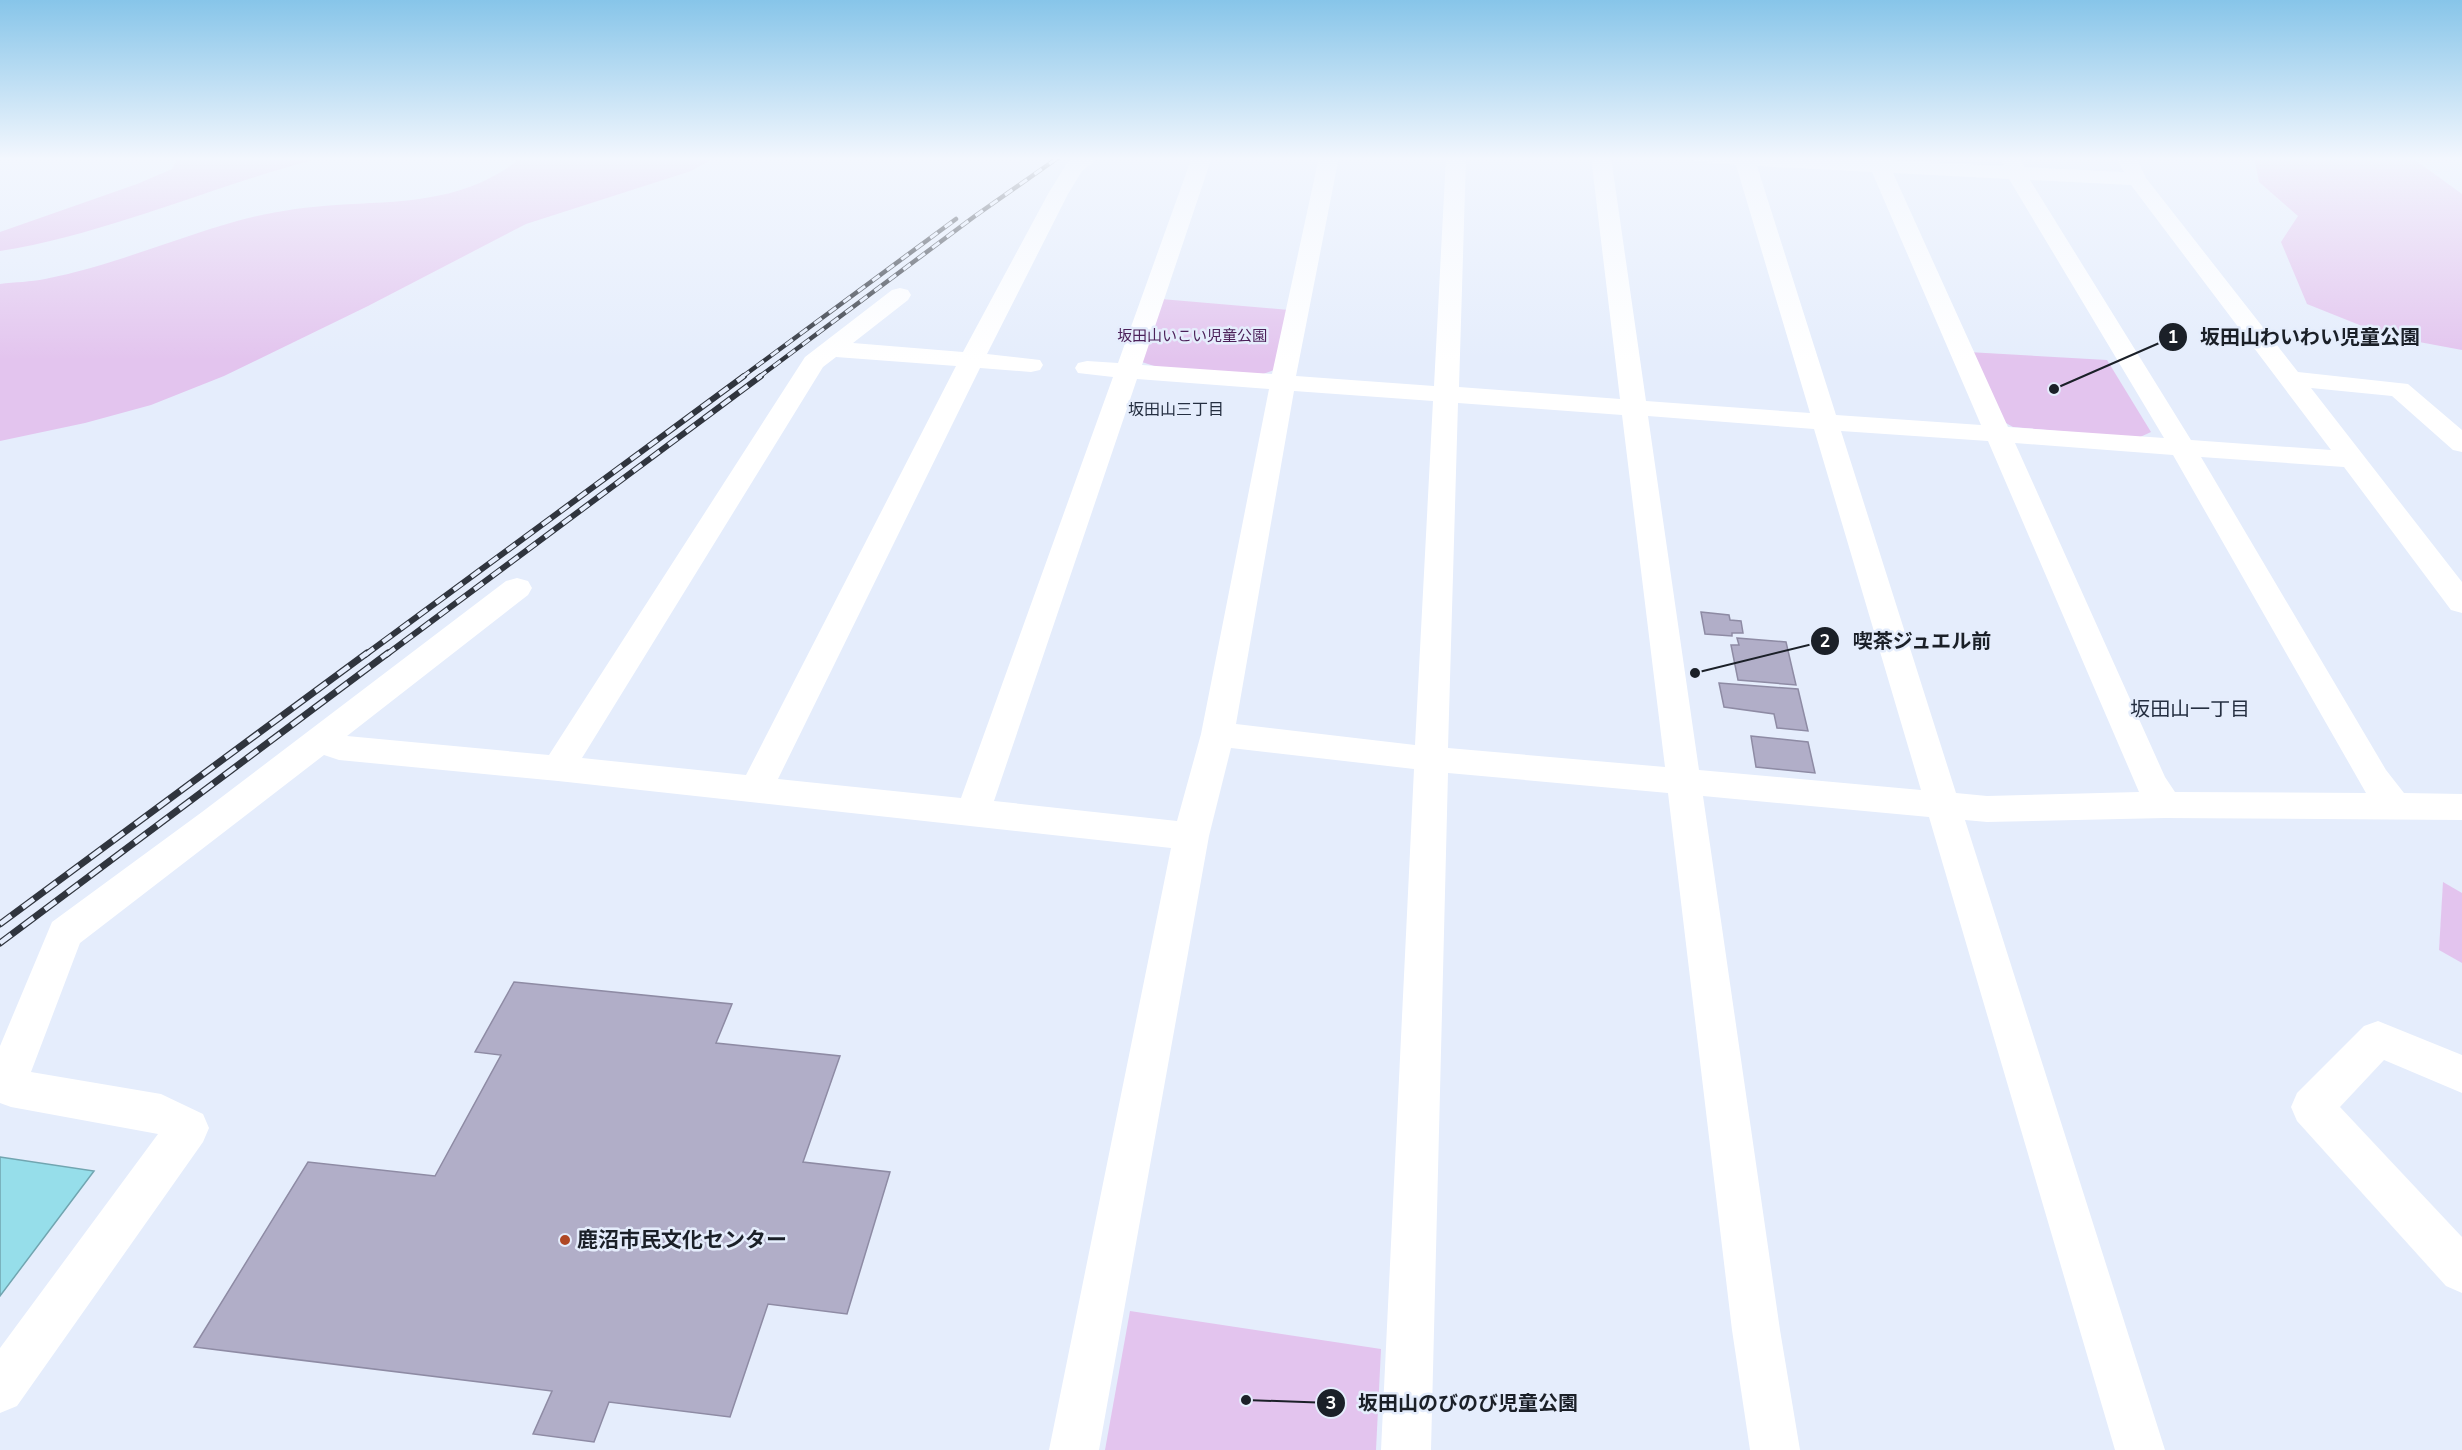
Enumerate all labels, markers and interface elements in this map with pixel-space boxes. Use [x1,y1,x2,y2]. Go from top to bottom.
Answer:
callout: 坂田山わいわい児童公園 [2158,318,2432,356]
text: 坂田山わいわい児童公園 [2200,324,2420,351]
text: 1 [2168,325,2178,349]
park label: 坂田山いこい児童公園 [1117,326,1267,346]
district label: 坂田山三丁目 [1128,399,1224,421]
callout: 喫茶ジュエル前 [1810,622,2004,660]
text: 喫茶ジュエル前 [1853,628,1991,655]
text: 2 [1820,629,1830,653]
district label: 坂田山一丁目 [2130,696,2250,723]
place label: 鹿沼市民文化センター [577,1226,787,1254]
marker: 鹿沼市民文化センター [558,1233,572,1247]
callout: 坂田山のびのび児童公園 [1316,1384,1590,1422]
text: 坂田山のびのび児童公園 [1358,1390,1578,1417]
text: 3 [1326,1391,1336,1415]

